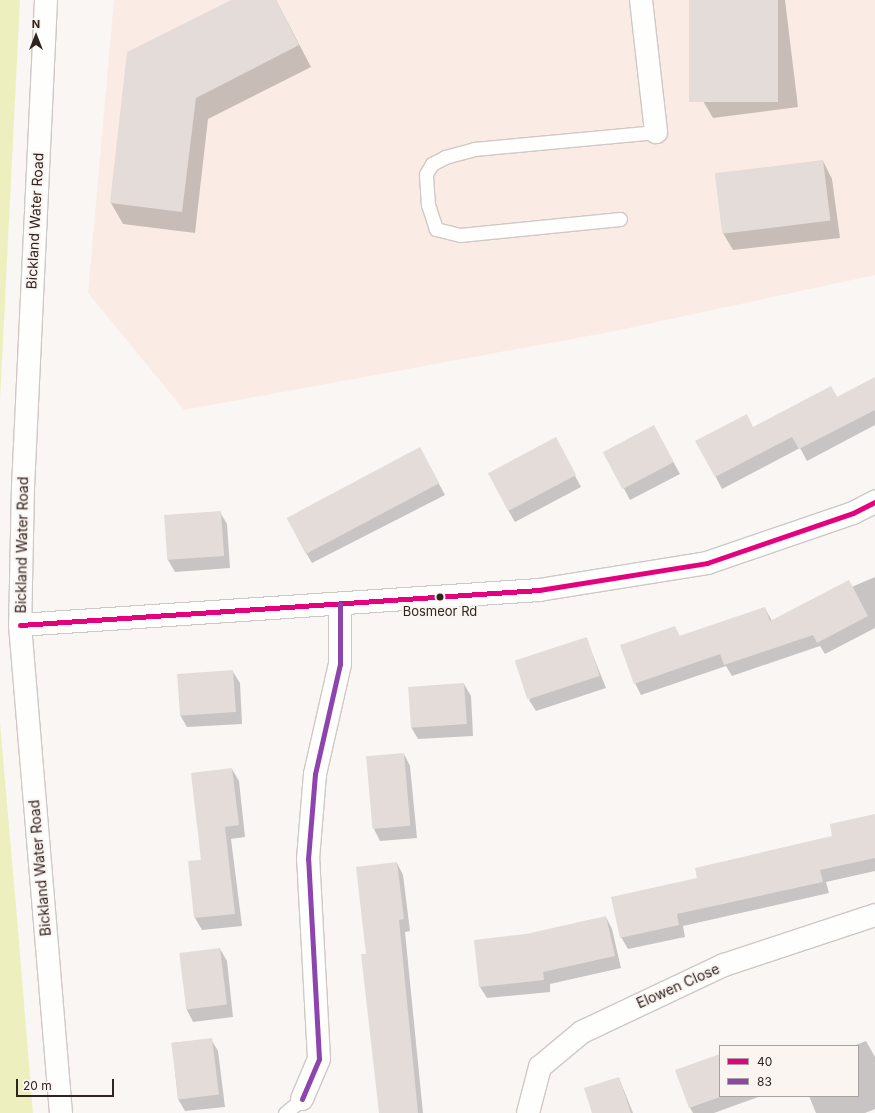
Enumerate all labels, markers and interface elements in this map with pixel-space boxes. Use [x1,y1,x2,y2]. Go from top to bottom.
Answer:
north arrow [16,16,56,56]
text: N [32,17,40,31]
street label: Bickland Water Road [23,152,47,290]
street label: Bickland Water Road [12,476,32,614]
marker: Bosmeor Rd [435,592,445,602]
place label: Bosmeor Rd [403,603,477,619]
street label: Bickland Water Road [26,799,54,937]
street label: Elowen Close [634,960,722,1012]
legend [719,1045,859,1097]
text: 40 [757,1054,772,1069]
scale bar [18,1071,116,1097]
text: 83 [757,1074,772,1089]
text: 20 m [23,1078,52,1093]

